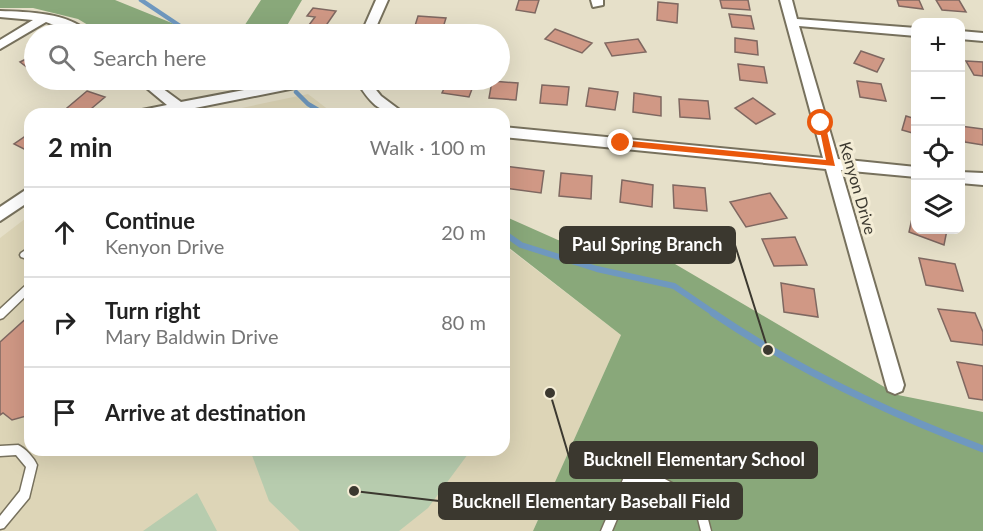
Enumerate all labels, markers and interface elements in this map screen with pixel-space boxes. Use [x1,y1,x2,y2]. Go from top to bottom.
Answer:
map controls [911,18,965,234]
button: + [911,18,965,72]
search box [24,24,510,90]
icon: search [45,41,78,74]
text: Search here [93,44,206,71]
button: − [911,72,965,126]
route start [807,109,833,135]
button: locate [911,126,965,180]
route end [607,129,633,155]
text: 2 min [48,131,112,163]
text: Walk · 100 m [370,135,486,159]
street label: Kenyon Drive [836,139,881,236]
button: layers [911,180,965,234]
text: Continue [105,207,195,234]
icon: ahead [48,216,81,249]
text: 20 m [441,220,486,244]
callout: Paul Spring Branch [560,227,735,263]
text: Paul Spring Branch [572,233,722,255]
text: Kenyon Drive [105,234,224,258]
text: Turn right [105,297,200,324]
icon: right [48,306,81,339]
text: 80 m [441,310,486,334]
text: Mary Baldwin Drive [105,324,279,348]
icon: arrive [48,396,81,429]
text: Arrive at destination [105,399,306,426]
callout: Bucknell Elementary School [570,442,817,478]
text: Bucknell Elementary School [583,448,805,470]
callout: Bucknell Elementary Baseball Field [439,483,742,519]
text: Bucknell Elementary Baseball Field [452,490,730,512]

